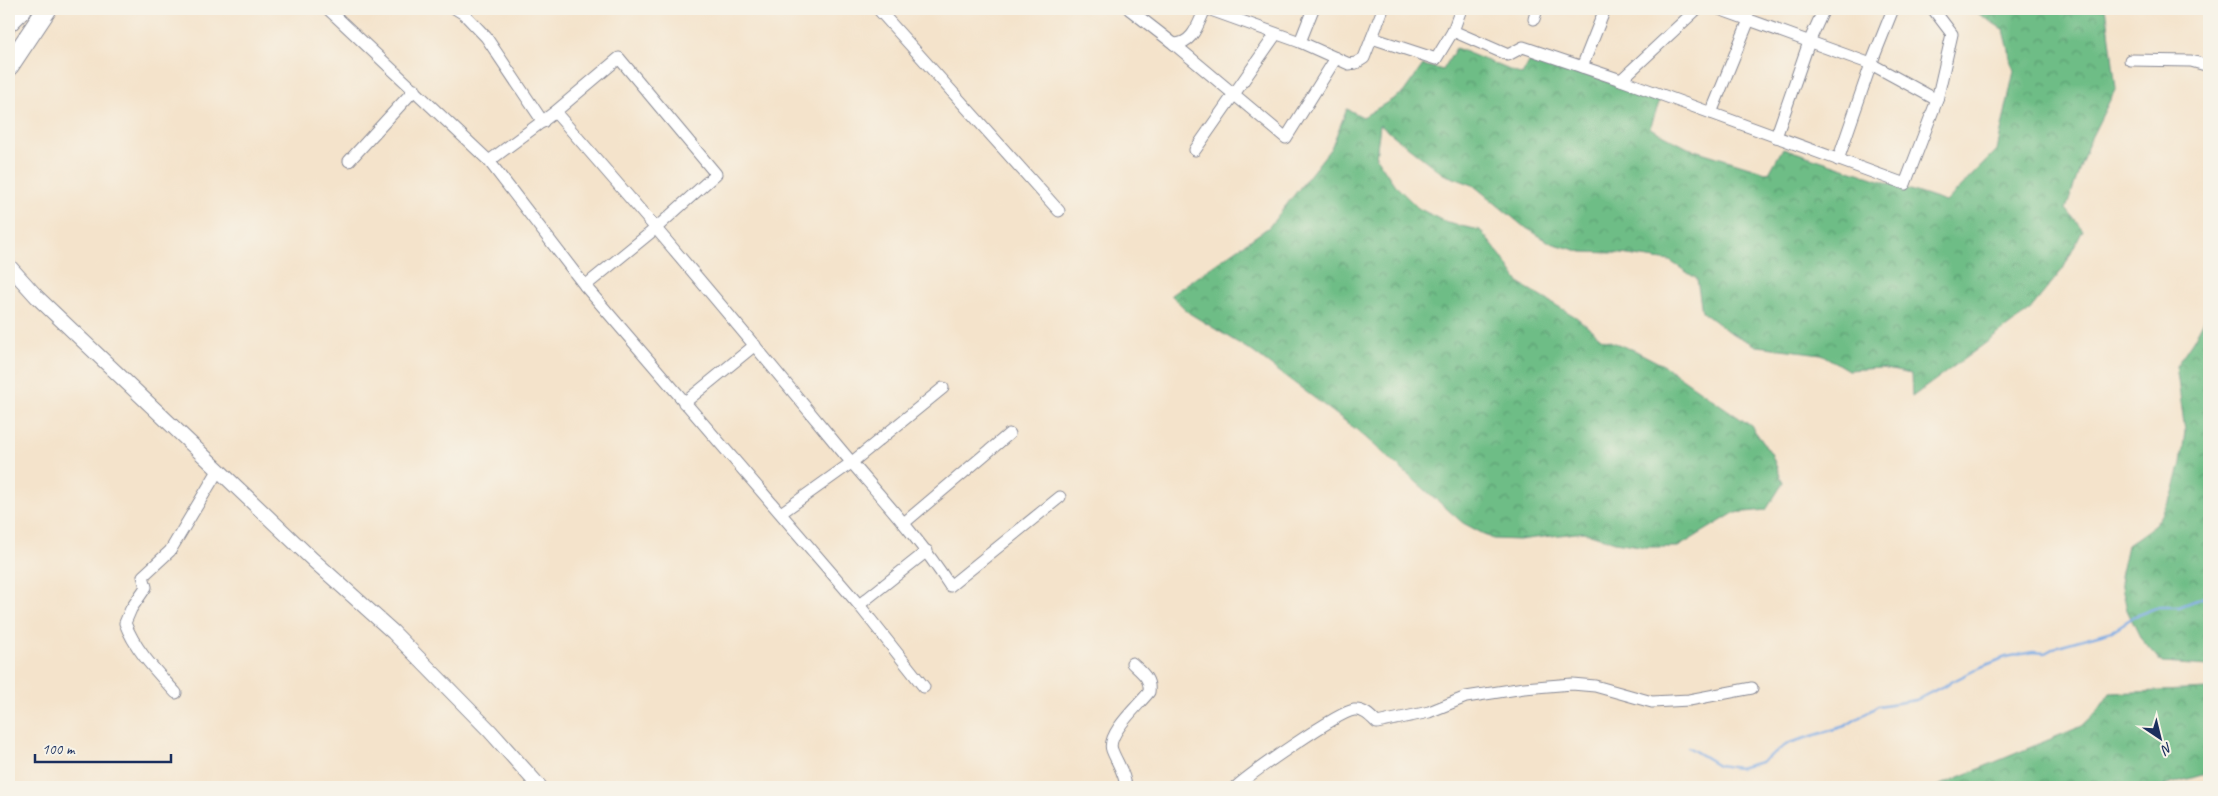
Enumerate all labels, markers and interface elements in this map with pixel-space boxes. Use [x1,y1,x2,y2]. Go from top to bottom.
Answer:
north arrow [2136,714,2186,764]
scale bar [35,731,171,763]
text: N [2157,739,2176,759]
text: 100 m [42,740,76,759]

